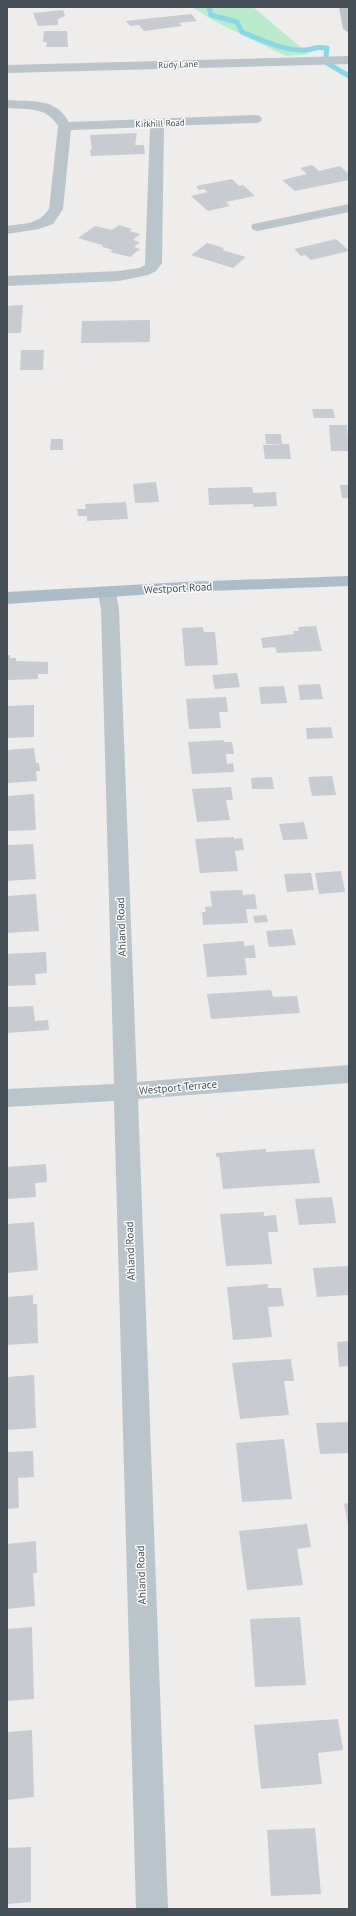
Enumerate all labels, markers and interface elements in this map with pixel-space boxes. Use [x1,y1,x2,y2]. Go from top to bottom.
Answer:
street label: Rudy Lane [158,58,198,70]
street label: Kirkhill Road [135,117,185,129]
street label: Westport Road [143,579,213,597]
street label: Ahland Road [113,897,129,957]
street label: Westport Terrace [138,1077,218,1097]
street label: Ahland Road [122,1221,138,1281]
street label: Ahland Road [133,1545,149,1605]

